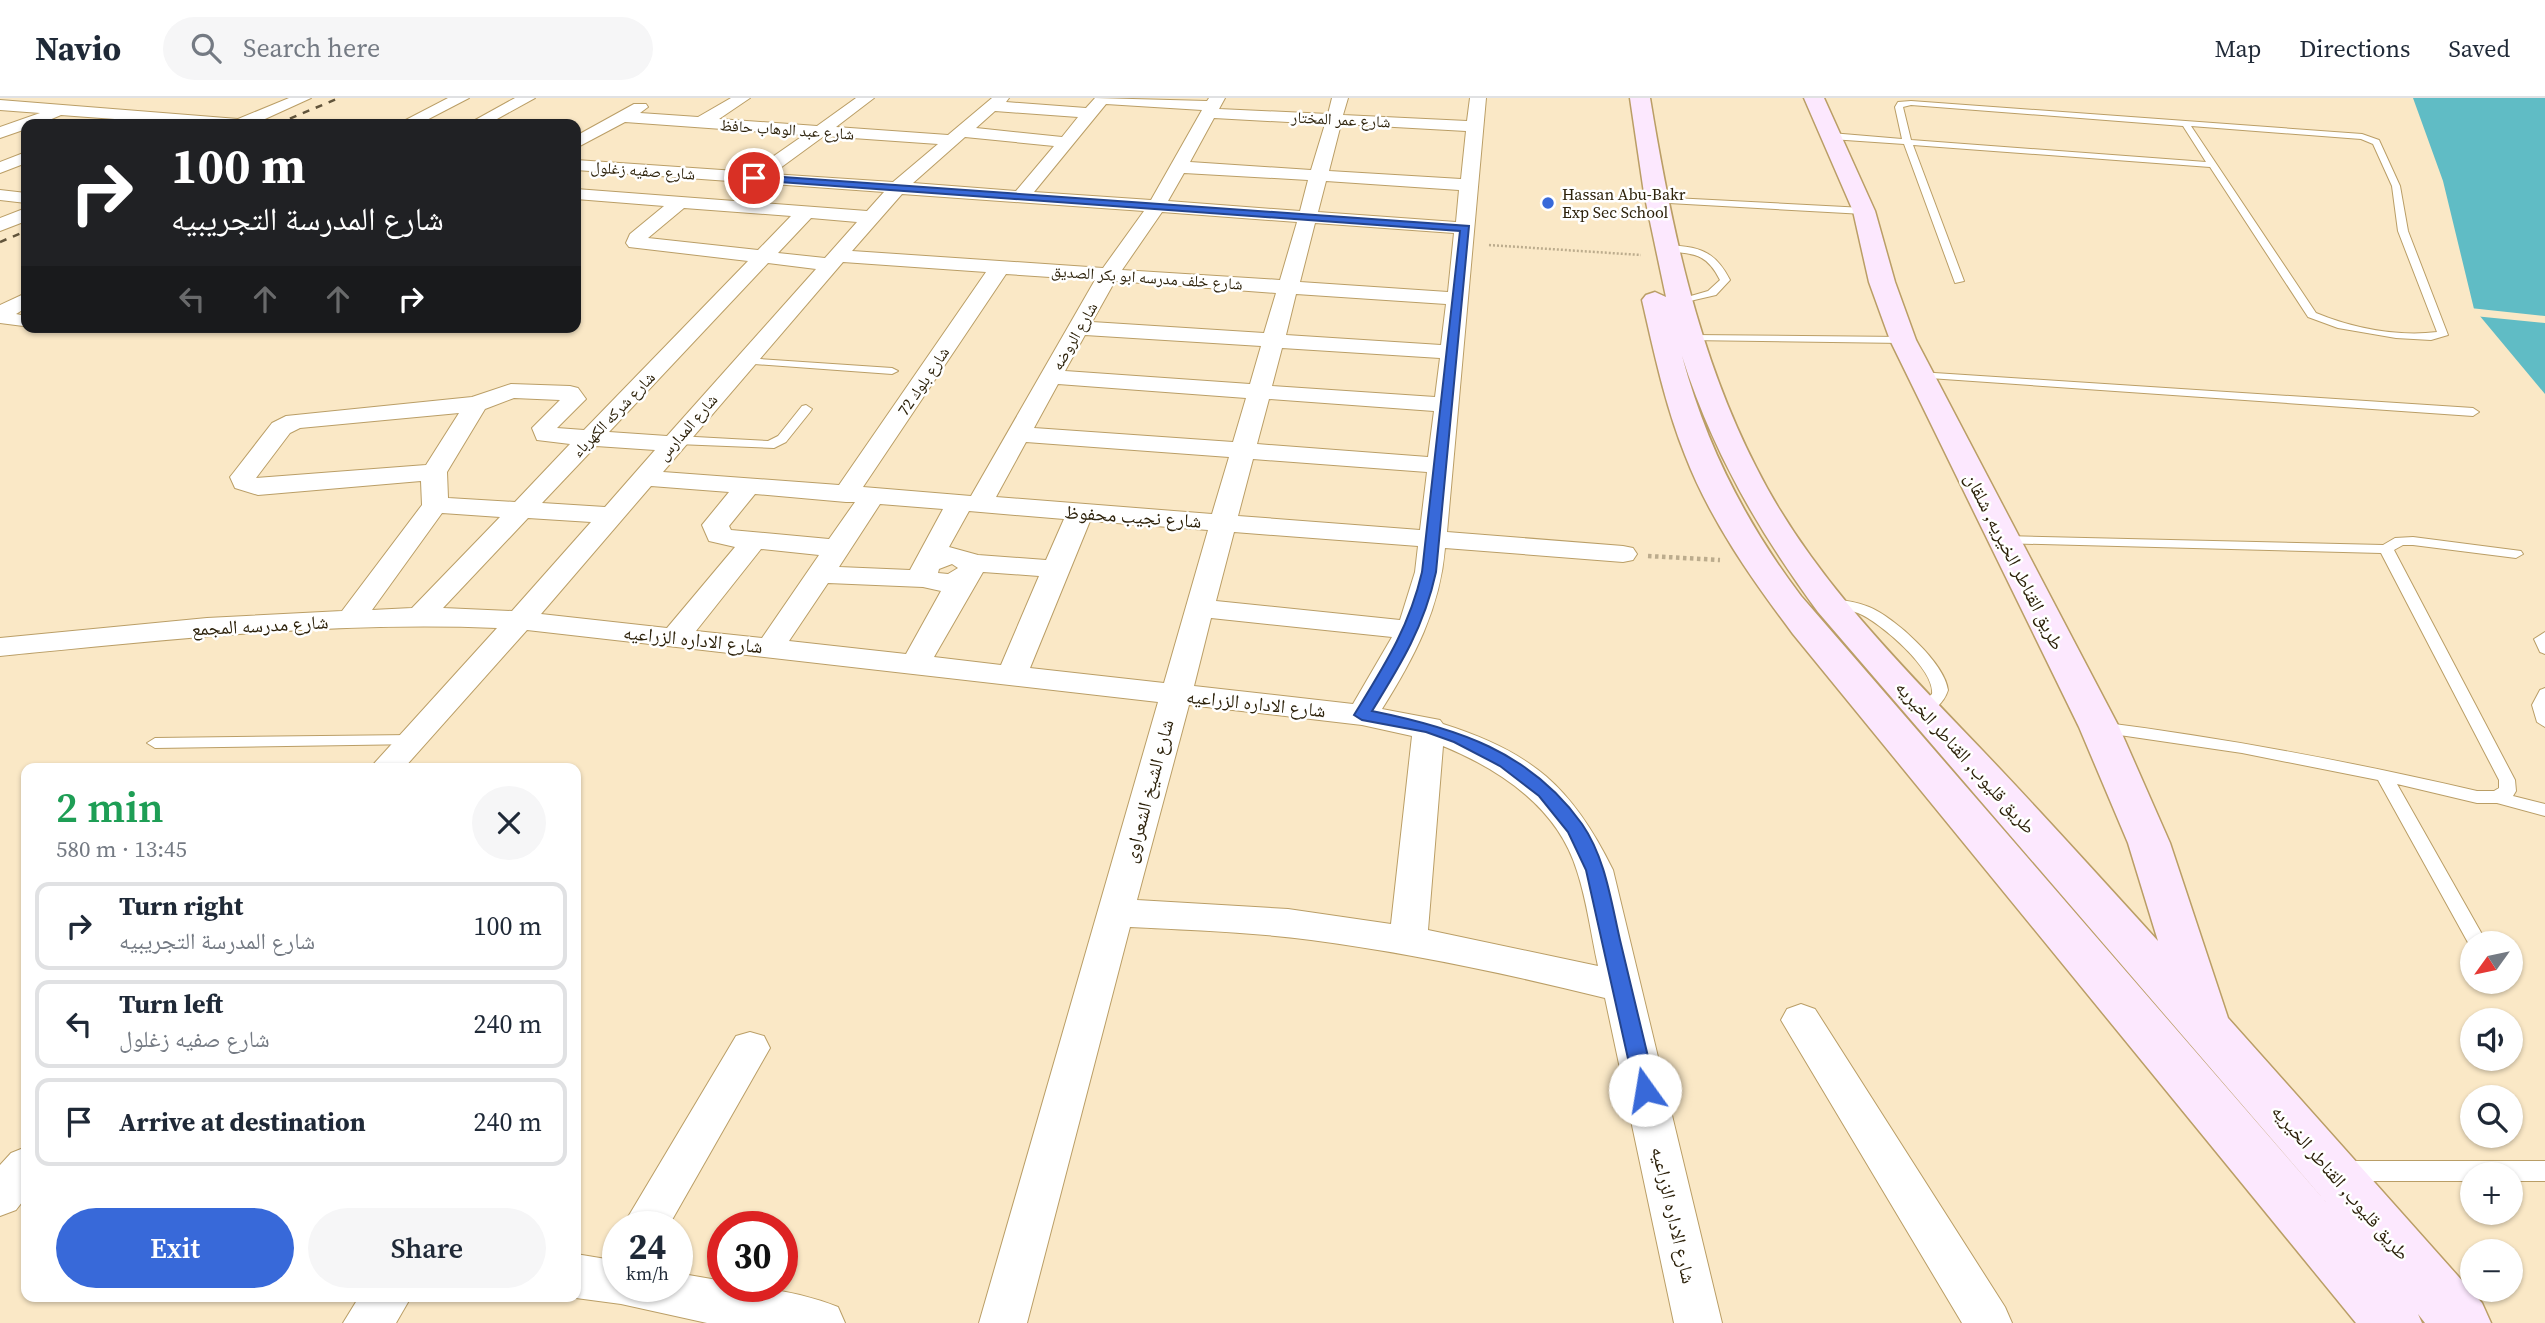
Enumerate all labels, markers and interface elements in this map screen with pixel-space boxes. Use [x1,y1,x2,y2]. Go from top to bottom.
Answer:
search box [163,17,653,80]
text: Navio [35,26,121,71]
icon: search [187,29,225,67]
text: Search here [243,30,380,66]
text: Map [2214,32,2261,65]
text: Directions [2299,32,2410,65]
text: Saved [2448,32,2510,65]
street label: شارع عمر المختار [1290,105,1391,133]
street label: شارع عبد الوهاب حافظ [719,113,855,145]
text: 100 m [171,132,306,199]
icon: right [56,147,147,238]
pin [724,148,784,208]
street label: شارع صفيه زغلول [590,155,696,185]
icon: arrive [735,159,773,197]
place label: Hassan Abu-Bakr Exp Sec School [1562,183,1686,223]
marker: Hassan Abu-Bakr Exp Sec School [1540,195,1556,211]
text: شارع المدرسة التجريبيه [171,197,444,241]
street label: شارع خلف مدرسه ابو بكر الصديق [1050,259,1244,295]
icon: left [173,280,211,318]
icon: ahead [246,280,284,318]
icon: ahead [319,280,357,318]
icon: right [392,280,430,318]
street label: شارع الروضه [1046,298,1102,374]
street label: شارع بلوك 72 [892,342,954,420]
street label: شارع شركه الكهرباء [566,366,660,462]
street label: شارع المدارس [652,389,722,465]
street label: طريق القناطر الخيريه, شلقان [1959,468,2071,654]
street label: شارع نجيب محفوظ [1064,498,1202,534]
street label: شارع مدرسه المجمع [191,608,329,642]
street label: شارع الاداره الزراعيه [622,619,764,659]
street label: طريق قليوب, القناطر الخيريه [1890,675,2042,839]
street label: شارع الاداره الزراعيه [1185,683,1327,723]
street label: شارع الشيخ الشعراوى [1116,716,1180,866]
text: 2 min [56,778,164,836]
button: close [472,786,546,860]
text: 580 m · 13:45 [56,833,187,865]
text: Turn right [119,888,243,924]
icon: right [60,907,98,945]
text: 100 m [474,908,542,944]
text: شارع المدرسة التجريبيه [119,925,315,957]
north arrow [2460,931,2524,994]
map controls [2460,931,2523,1302]
text: Turn left [119,986,223,1022]
icon: left [60,1005,98,1043]
text: 240 m [474,1006,542,1042]
button: sound [2460,1008,2523,1071]
text: شارع صفيه زغلول [119,1023,270,1055]
position arrow [1608,1053,1682,1127]
button: search [2460,1085,2523,1148]
street label: طريق قليوب, القناطر الخيريه [2266,1099,2416,1265]
icon: arrive [60,1103,98,1141]
text: Arrive at destination [119,1104,366,1140]
text: 240 m [474,1104,542,1140]
street label: شارع الاداره الزراعيه [1646,1144,1702,1286]
button: + [2460,1162,2523,1225]
button: Exit [56,1208,294,1288]
button: Share [308,1208,546,1288]
speed limit sign: 30 [707,1211,798,1302]
text: 24 [629,1223,666,1271]
button: − [2460,1239,2523,1302]
text: km/h [626,1261,669,1286]

